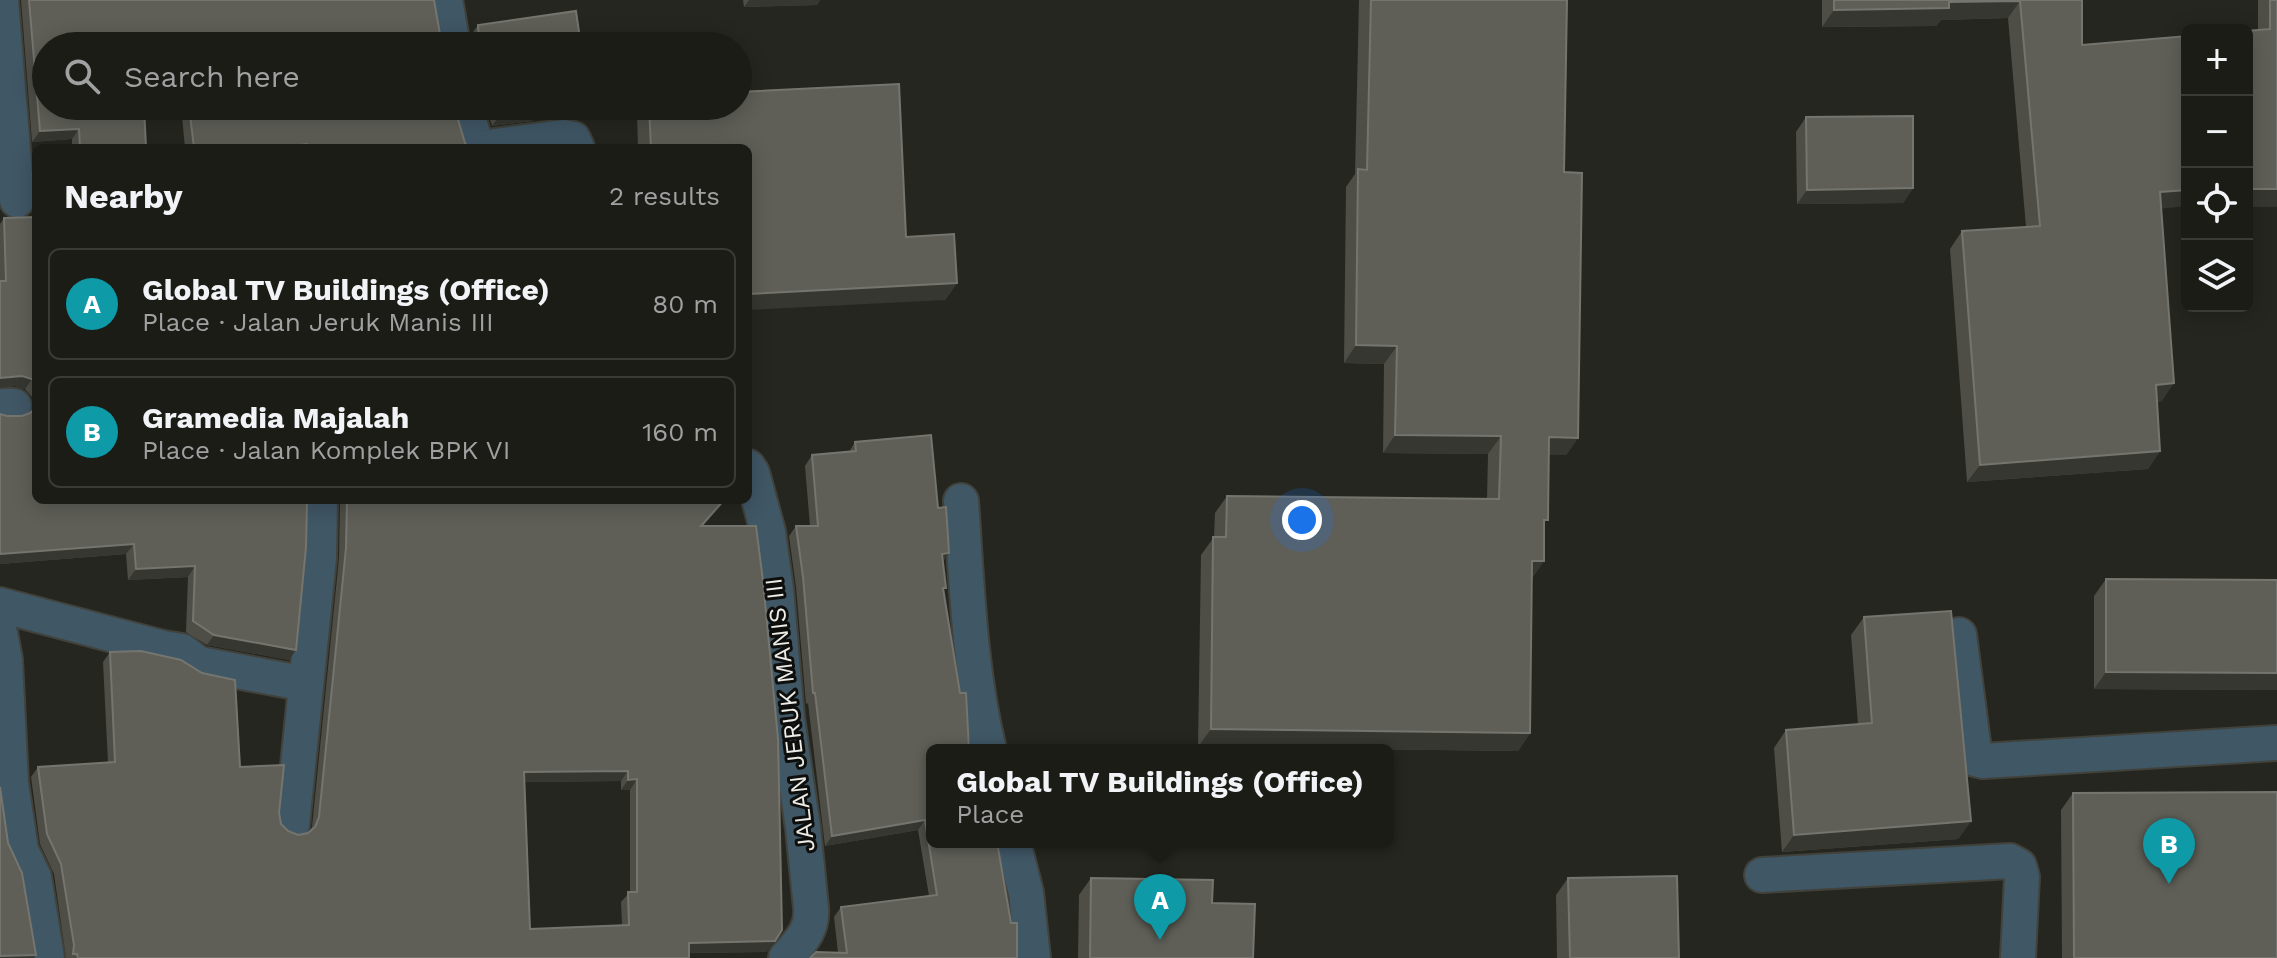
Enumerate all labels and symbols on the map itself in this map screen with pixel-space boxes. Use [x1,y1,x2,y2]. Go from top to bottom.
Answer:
your location [1282,500,1322,540]
street label: JALAN JERUK MANIS III [759,576,821,854]
pin: B [2143,818,2195,884]
pin: A [1134,874,1186,940]

